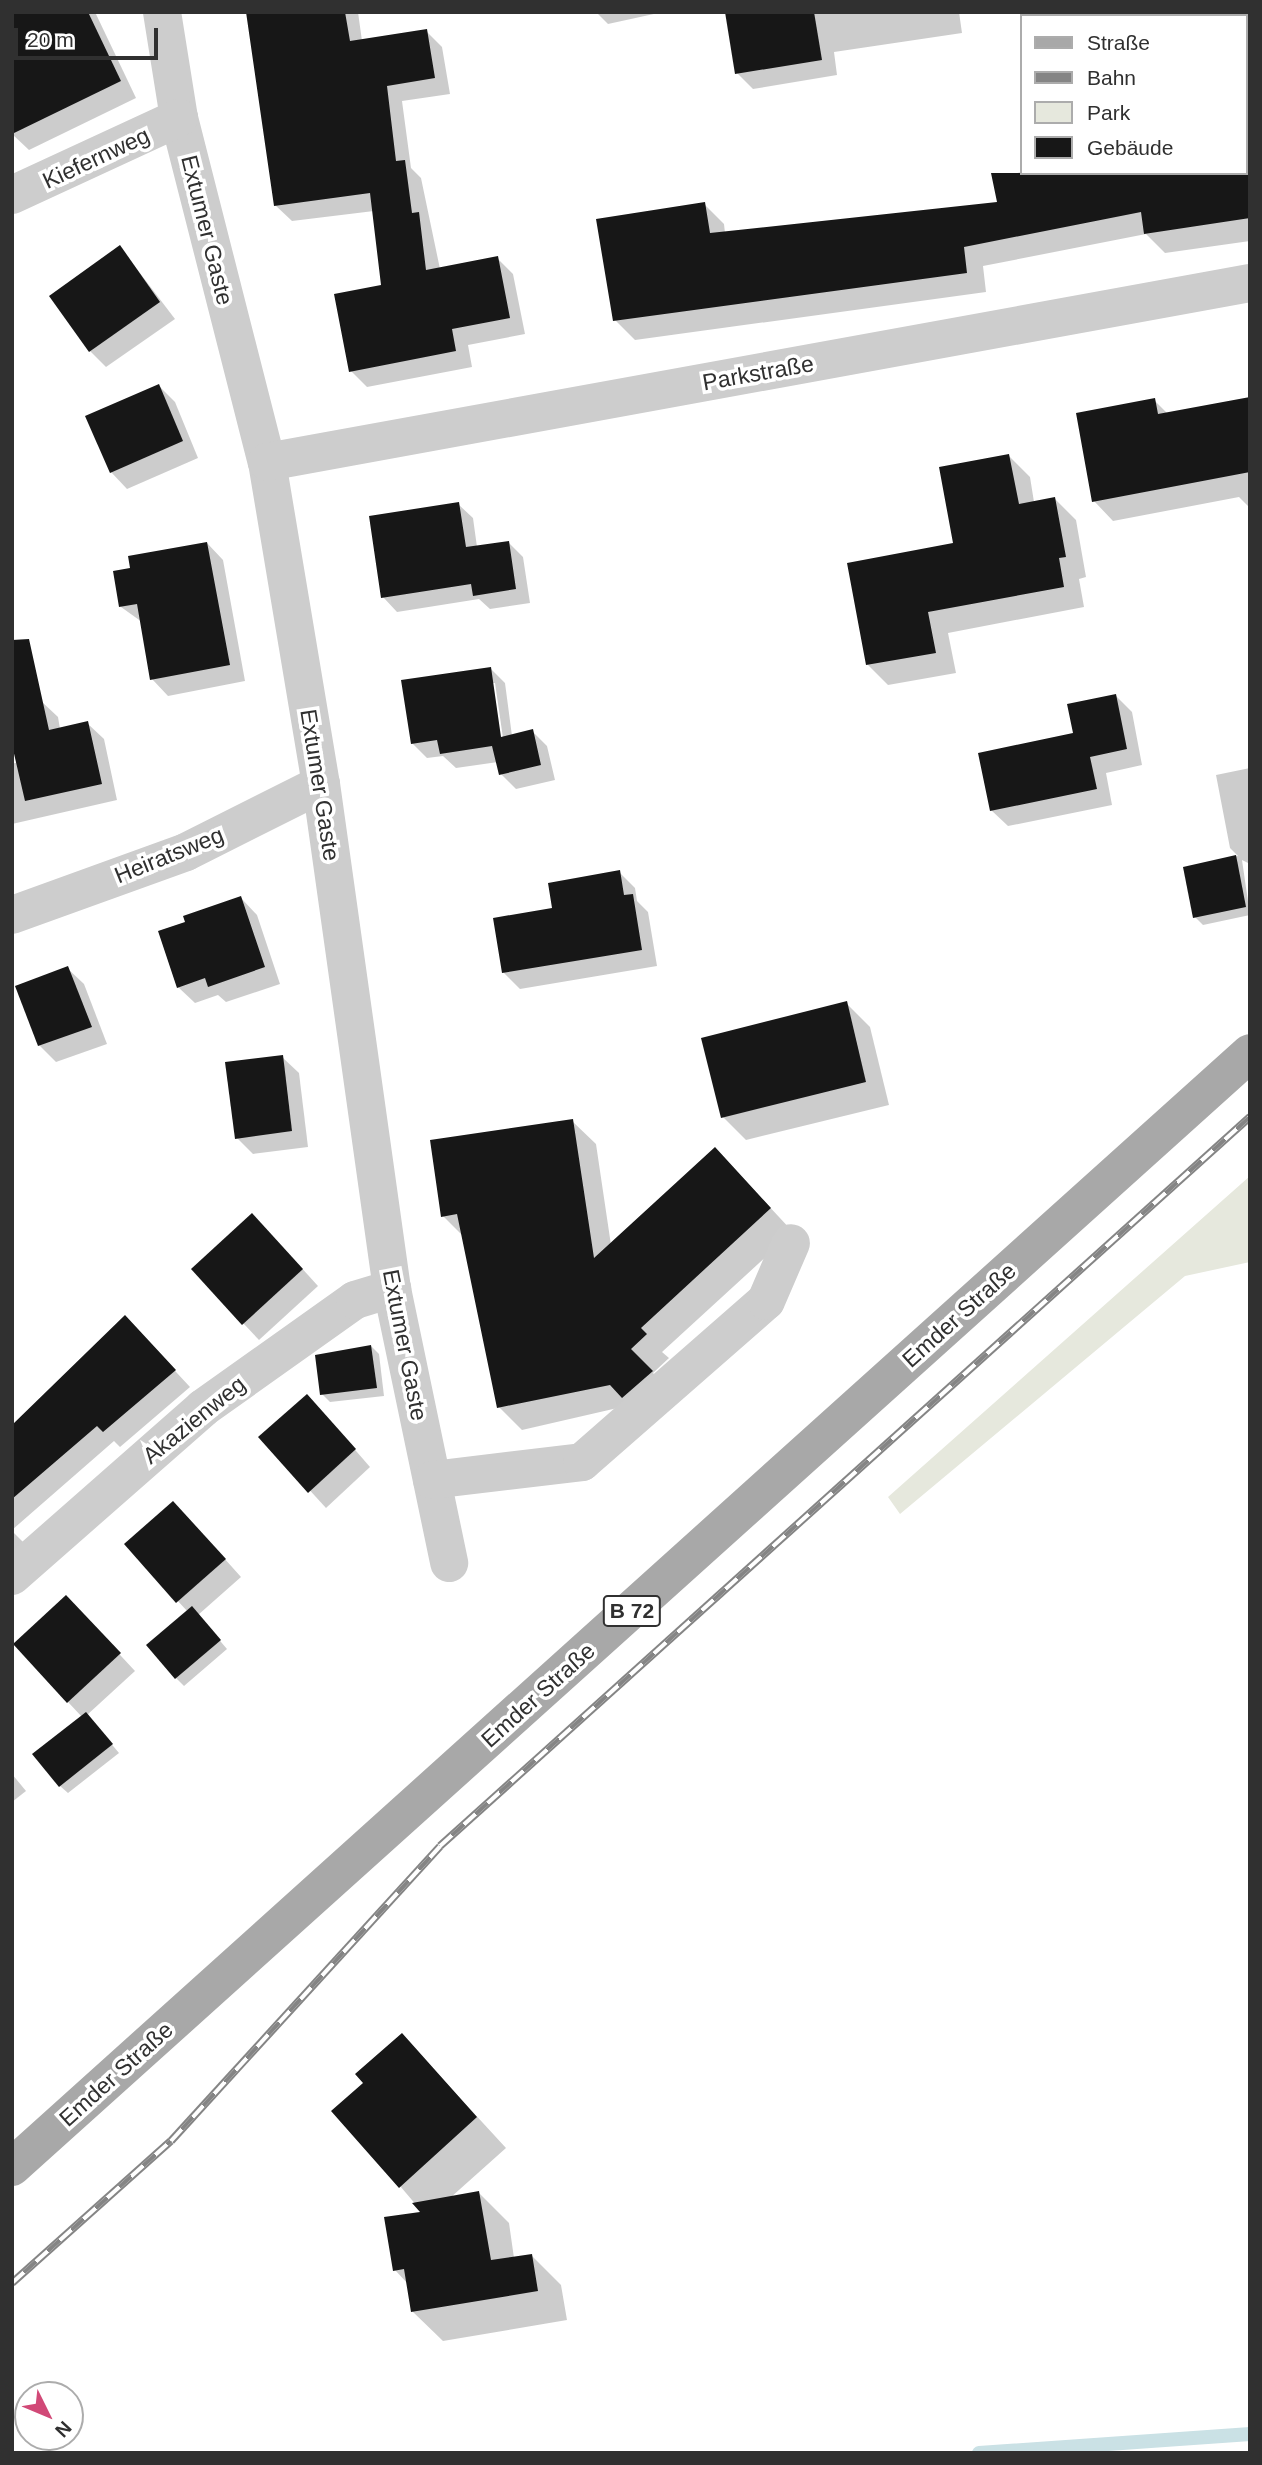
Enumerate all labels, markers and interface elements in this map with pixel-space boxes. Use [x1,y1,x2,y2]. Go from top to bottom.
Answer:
scale bar [18,14,161,58]
legend [1020,14,1248,175]
text: 20 m [27,28,74,51]
text: Straße [1087,31,1150,54]
text: Bahn [1087,66,1136,89]
text: Park [1087,101,1130,124]
street label: Kiefernweg [38,121,154,195]
text: Gebäude [1087,136,1173,159]
street label: Extumer Gaste [175,152,239,308]
street label: Parkstraße [700,350,816,396]
street label: Extumer Gaste [294,707,346,863]
street label: Heiratsweg [110,821,228,889]
street label: Emder Straße [897,1257,1021,1373]
street label: Extumer Gaste [377,1267,433,1423]
street label: Akazienweg [137,1370,251,1470]
road number: B 72 [602,1594,662,1628]
street label: Emder Straße [476,1637,600,1753]
street label: Emder Straße [54,2016,178,2132]
north arrow [14,2381,84,2451]
text: N [51,2417,76,2441]

